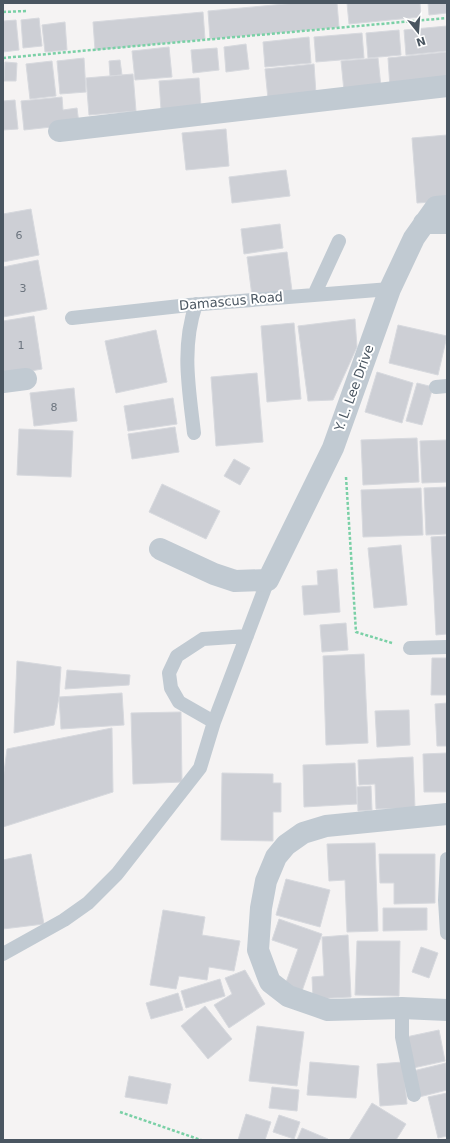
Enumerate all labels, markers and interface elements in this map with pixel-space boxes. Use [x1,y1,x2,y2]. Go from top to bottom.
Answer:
north arrow [398,12,438,52]
text: N [414,34,427,49]
house number: 6 [16,229,23,242]
house number: 3 [20,282,27,295]
street label: Damascus Road [178,289,284,313]
house number: 1 [18,339,25,352]
street label: Y. L. Lee Drive [331,343,377,434]
house number: 8 [51,401,58,414]

